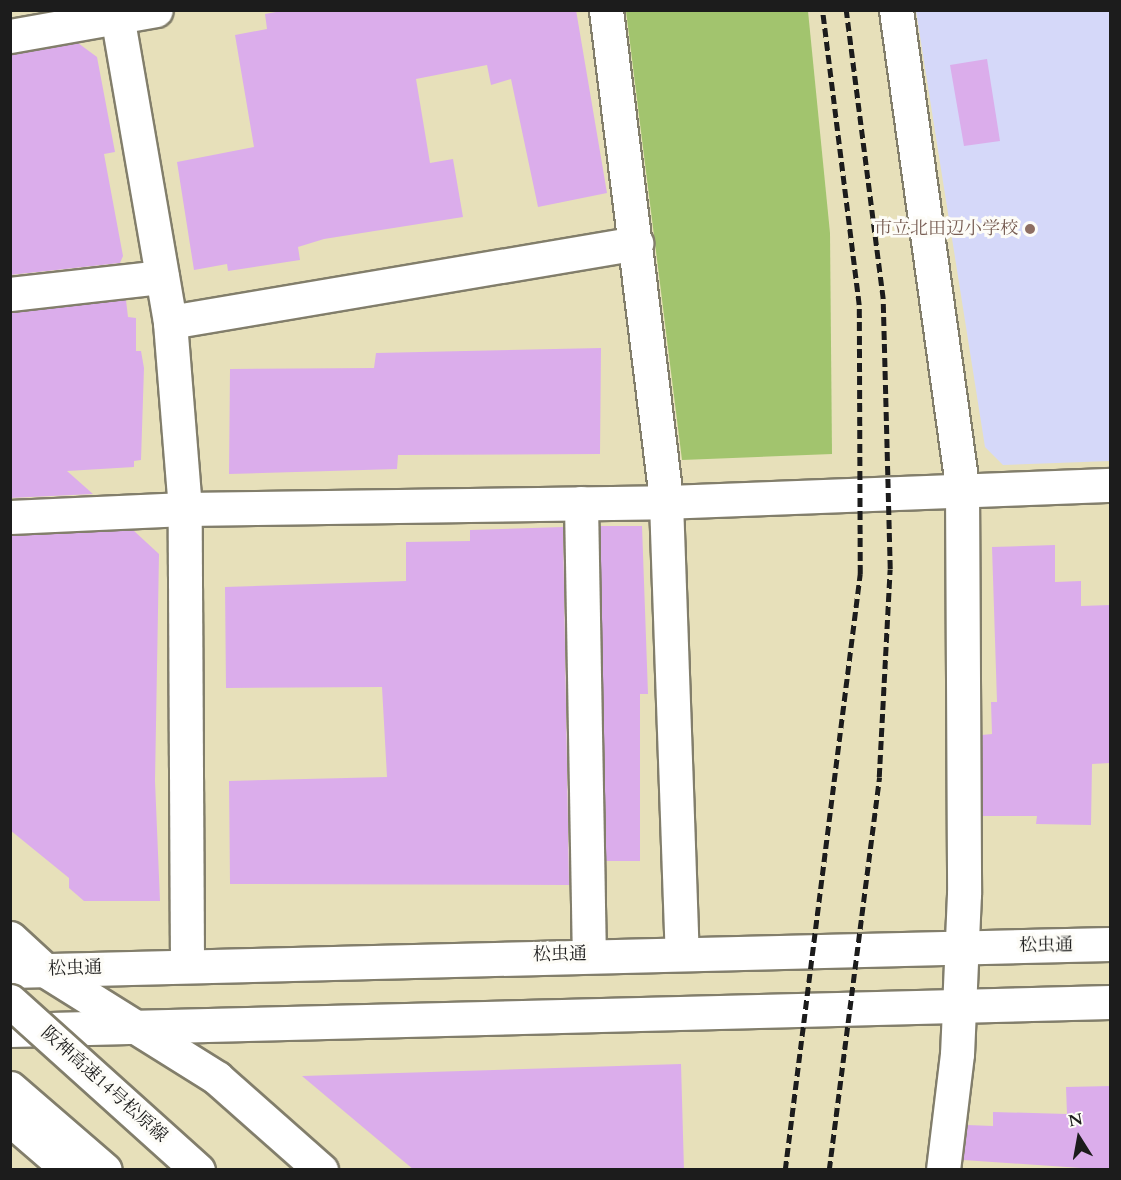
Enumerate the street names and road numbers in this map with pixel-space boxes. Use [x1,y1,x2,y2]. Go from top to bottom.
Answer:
street label: 松虫通 [1019,935,1073,957]
street label: 松虫通 [533,944,587,966]
street label: 松虫通 [48,957,102,981]
street label: 阪神高速14号松原線 [36,1023,172,1147]

